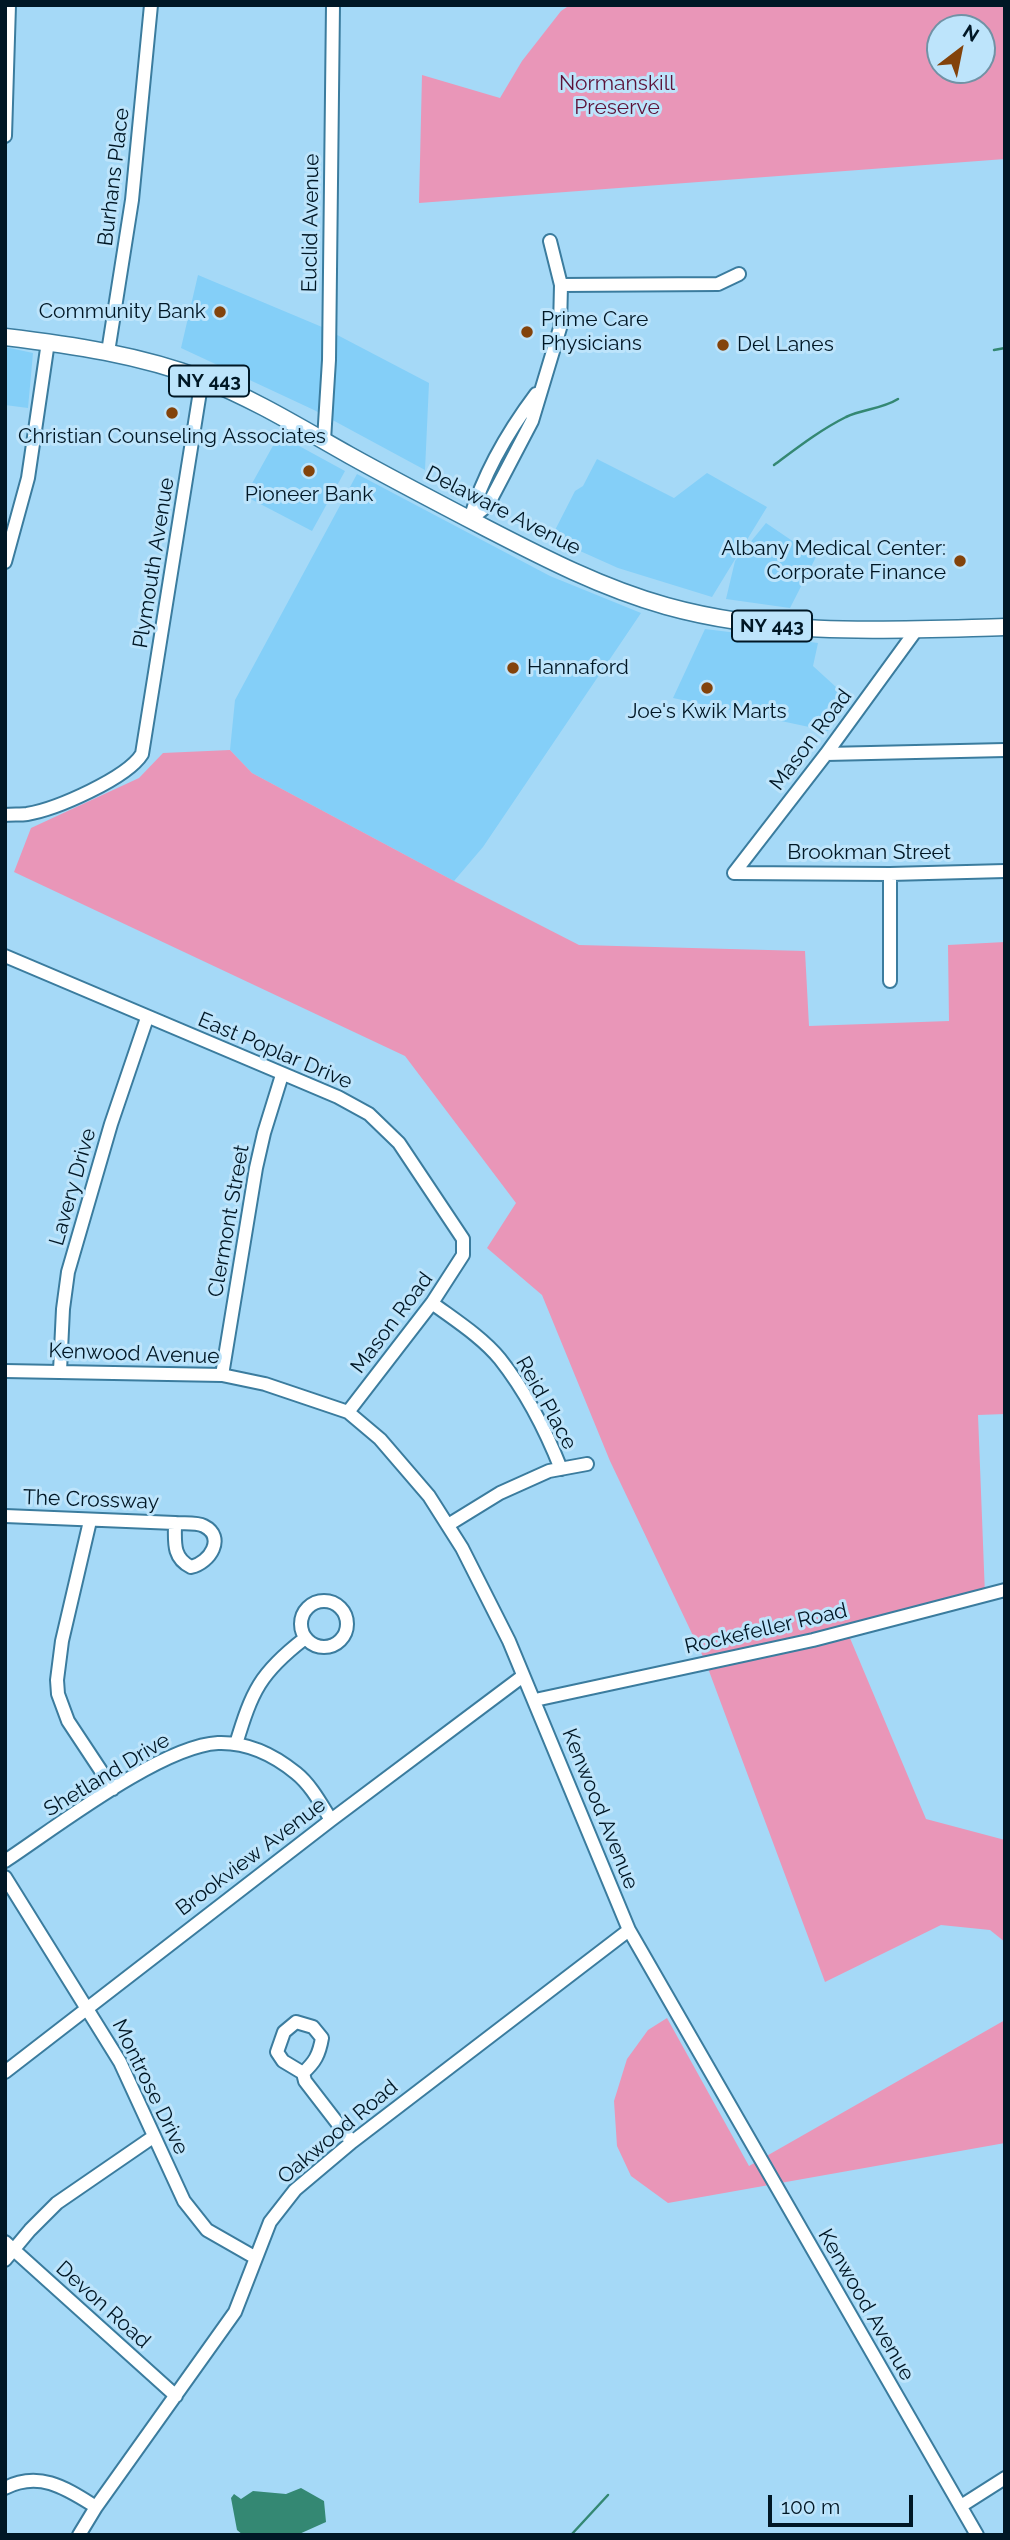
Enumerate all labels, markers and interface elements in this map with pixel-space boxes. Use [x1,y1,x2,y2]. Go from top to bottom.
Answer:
north arrow [926,14,996,84]
text: N [959,20,983,46]
park label: Normanskill Preserve [559,71,675,121]
street label: Burhans Place [93,106,135,248]
street label: Euclid Avenue [297,153,325,293]
place label: Community Bank [39,299,206,325]
marker: Community Bank [212,304,228,320]
place label: Prime Care Physicians [541,307,648,357]
marker: Prime Care Physicians [519,324,535,340]
place label: Del Lanes [737,332,834,358]
marker: Del Lanes [715,337,731,353]
road number: NY 443 [169,366,249,396]
marker: Christian Counseling Associates [164,405,180,421]
place label: Christian Counseling Associates [18,424,326,450]
street label: Delaware Avenue [421,461,585,561]
marker: Pioneer Bank [301,463,317,479]
street label: Plymouth Avenue [128,476,180,650]
place label: Pioneer Bank [245,482,373,508]
place label: Albany Medical Center: Corporate Finance [721,536,946,586]
marker: Albany Medical Center: Corporate Finance [952,553,968,569]
road number: NY 443 [732,610,812,642]
place label: Hannaford [527,655,629,681]
marker: Hannaford [505,660,521,676]
marker: Joe's Kwik Marts [699,680,715,696]
street label: Mason Road [765,684,857,796]
place label: Joe's Kwik Marts [627,699,787,725]
street label: Brookman Street [787,840,951,866]
street label: East Poplar Drive [194,1007,356,1095]
street label: Lavery Drive [44,1126,102,1248]
street label: Clermont Street [203,1143,255,1299]
street label: Mason Road [346,1267,438,1379]
street label: Kenwood Avenue [48,1338,220,1370]
street label: Reid Place [510,1352,582,1454]
street label: The Crossway [23,1485,159,1515]
street label: Rockefeller Road [682,1598,850,1660]
street label: Kenwood Avenue [556,1725,644,1893]
street label: Shetland Drive [40,1728,174,1822]
street label: Brookview Avenue [171,1792,331,1922]
street label: Montrose Drive [106,2015,194,2159]
street label: Oakwood Road [273,2075,403,2189]
street label: Kenwood Avenue [812,2225,920,2385]
street label: Devon Road [51,2256,155,2354]
scale bar [772,2480,917,2524]
text: 100 m [781,2494,840,2519]

